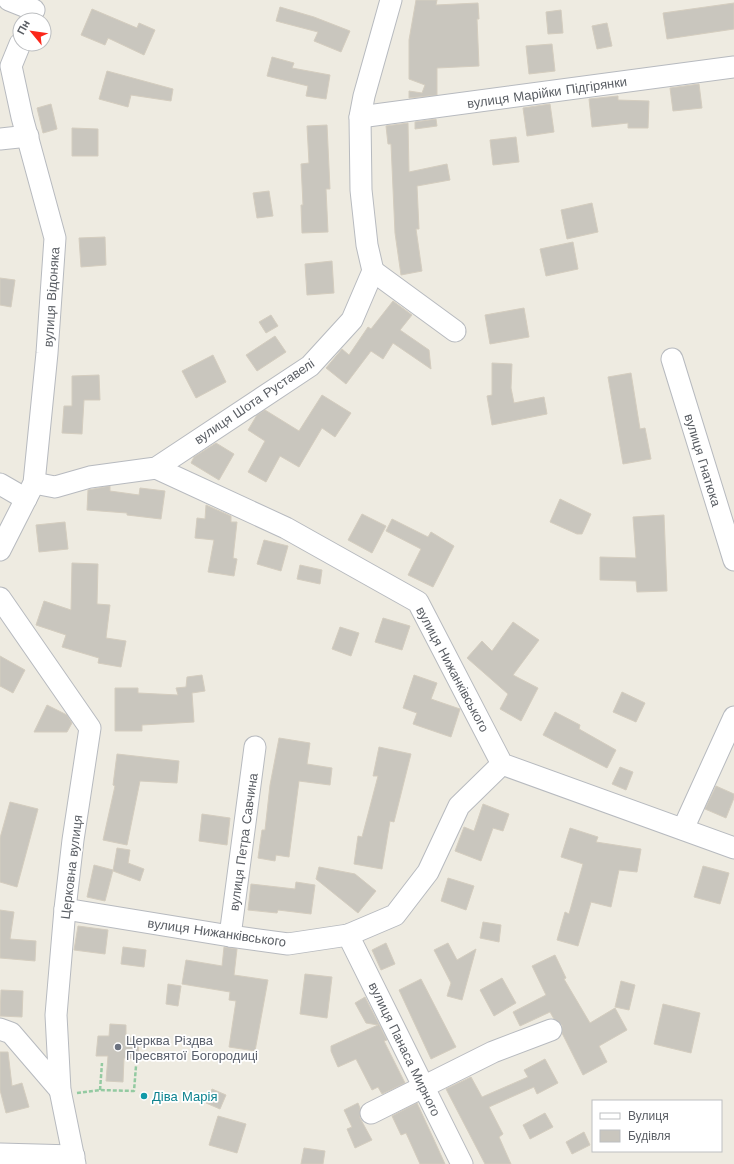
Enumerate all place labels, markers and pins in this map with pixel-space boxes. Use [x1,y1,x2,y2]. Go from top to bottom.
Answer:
place label: Церква Різдва Пресвятої Богородиці [126,1033,258,1063]
marker: Церква Різдва Пресвятої Богородиці [113,1042,123,1052]
place label: Діва Марія [152,1089,217,1104]
marker: Діва Марія [139,1091,149,1101]

